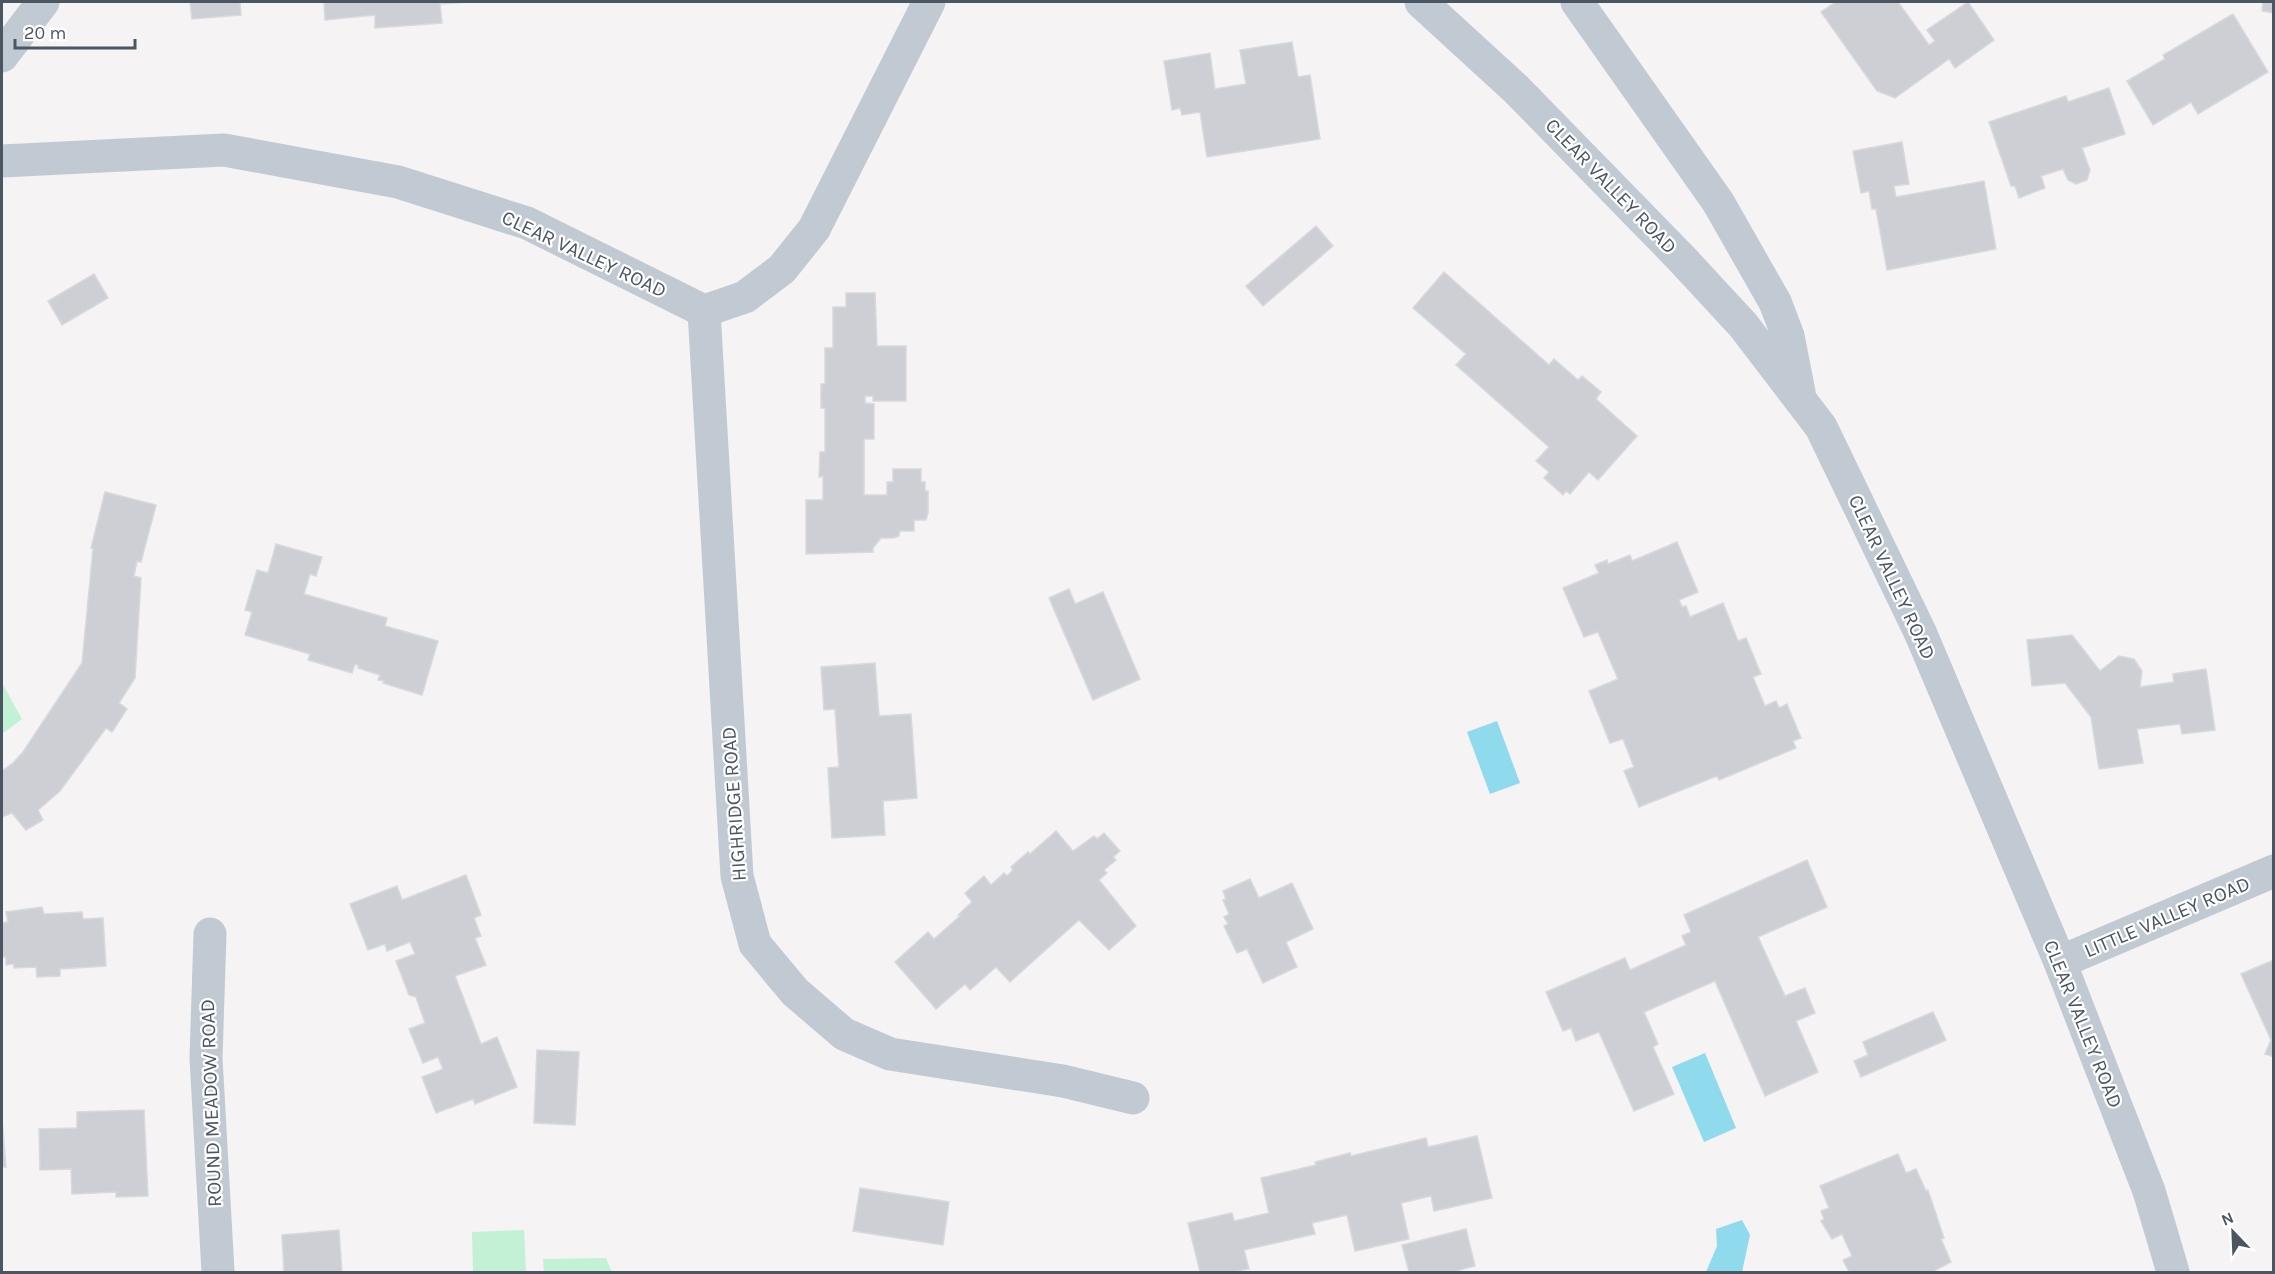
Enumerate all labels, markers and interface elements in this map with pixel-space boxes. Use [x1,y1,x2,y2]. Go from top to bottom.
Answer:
scale bar [15,12,135,50]
text: 20 m [24,22,66,44]
street label: CLEAR VALLEY ROAD [1541,114,1681,258]
street label: CLEAR VALLEY ROAD [498,206,670,302]
street label: CLEAR VALLEY ROAD [1844,491,1940,663]
street label: HIGHRIDGE ROAD [717,726,751,882]
street label: LITTLE VALLEY ROAD [2081,872,2253,962]
street label: CLEAR VALLEY ROAD [2039,937,2127,1111]
street label: ROUND MEADOW ROAD [196,999,226,1207]
north arrow [2203,1202,2263,1262]
text: N [2218,1208,2236,1230]

